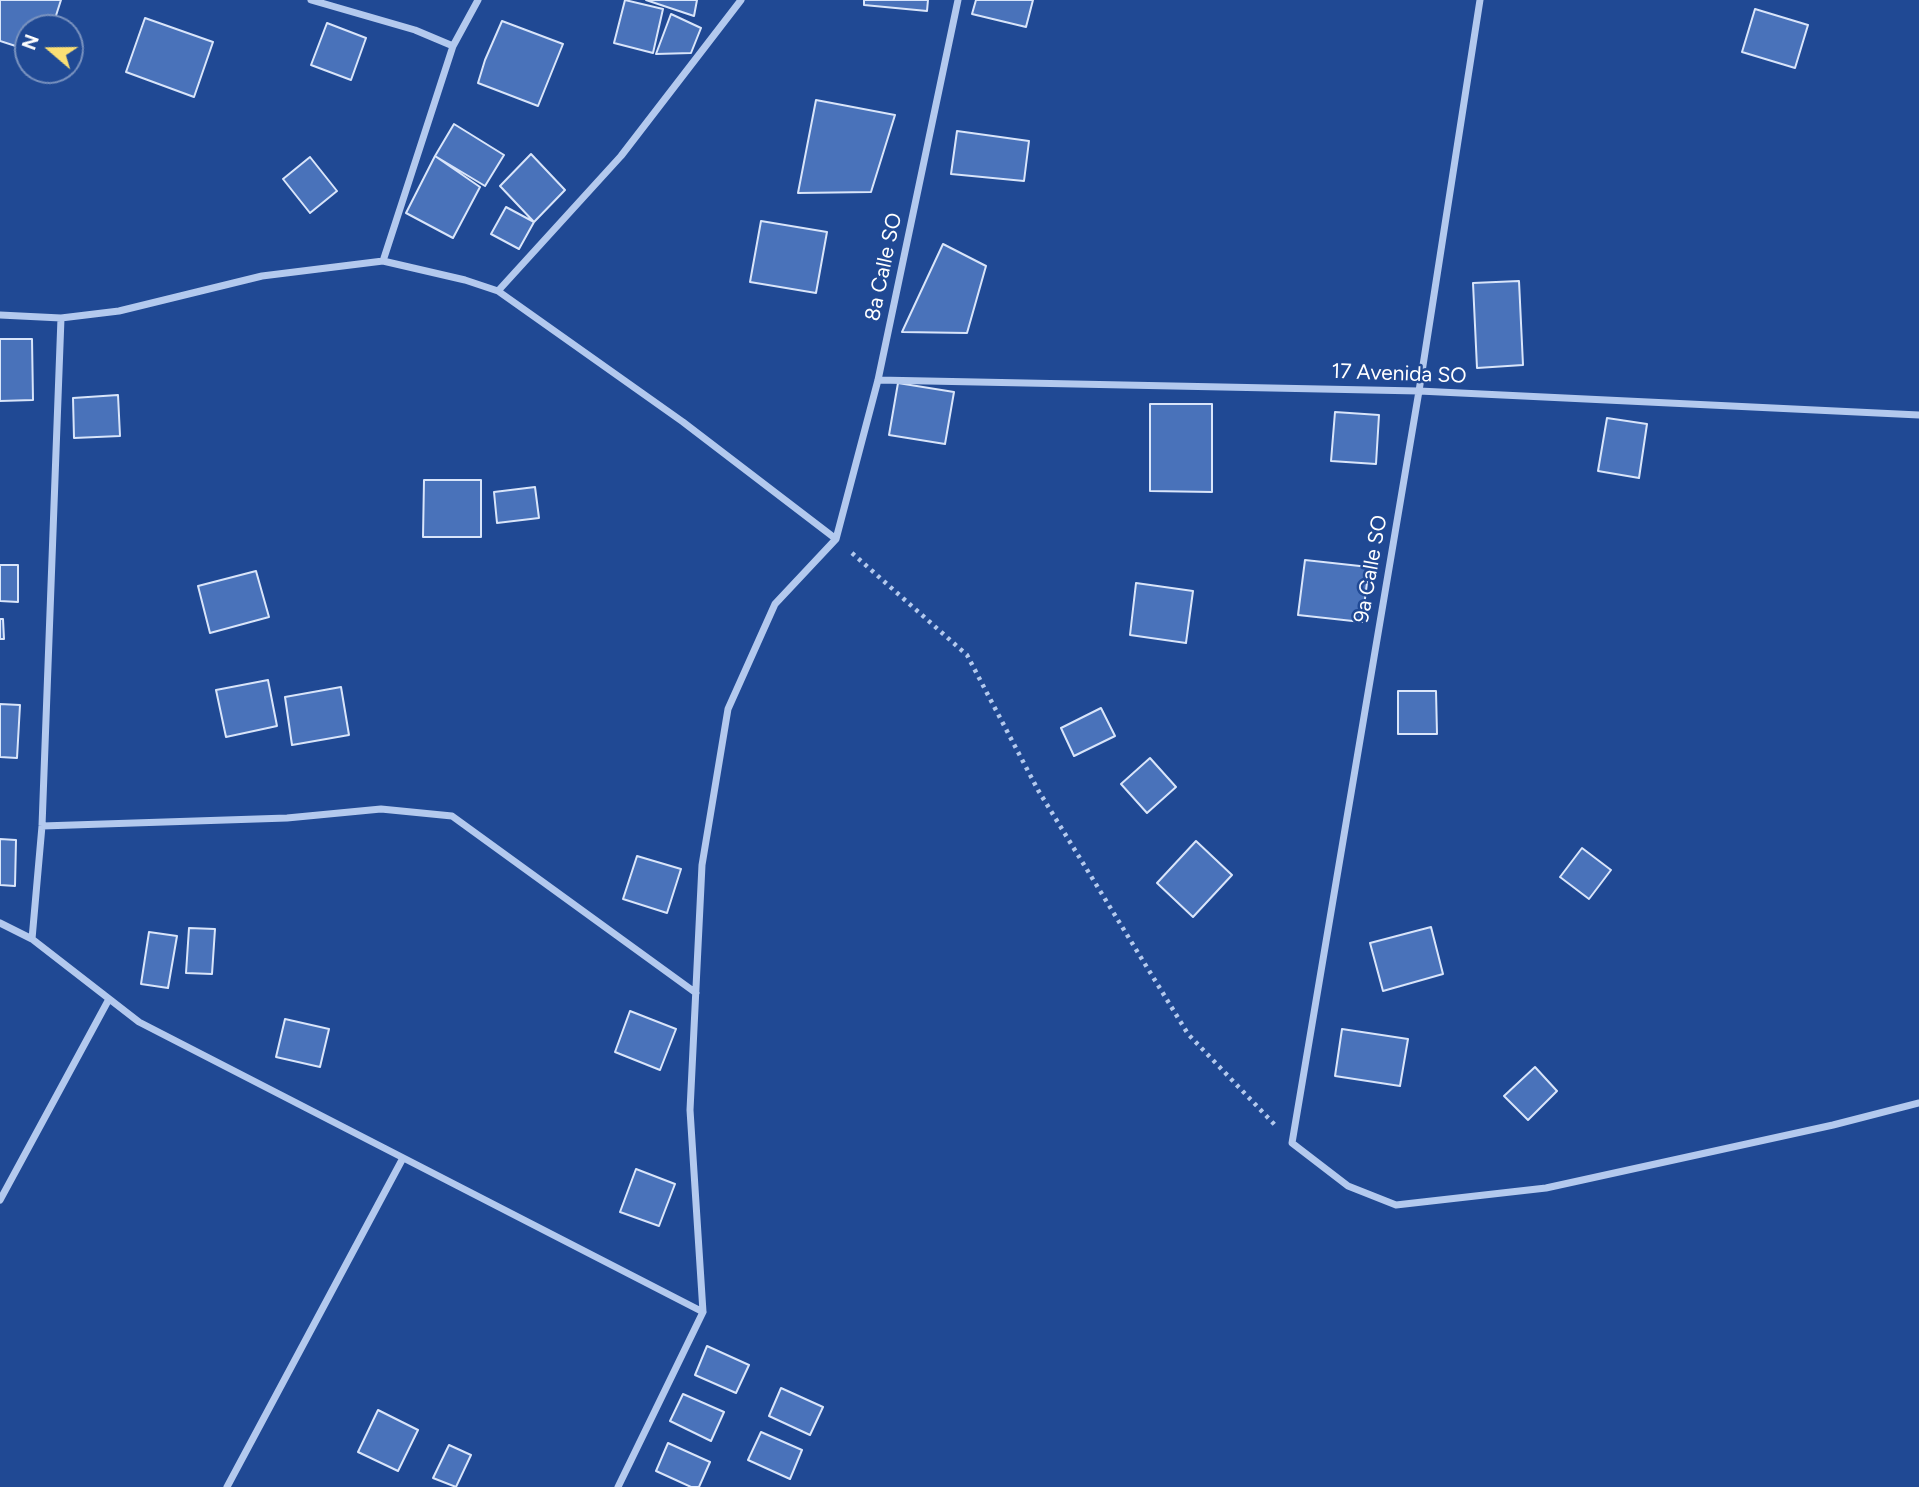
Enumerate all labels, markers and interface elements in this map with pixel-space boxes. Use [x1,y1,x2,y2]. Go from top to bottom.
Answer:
north arrow [14,14,84,84]
text: N [17,31,44,53]
street label: 8a Calle SO [860,211,908,323]
street label: 17 Avenida SO [1331,359,1467,389]
street label: 9a Calle SO [1349,513,1393,625]

